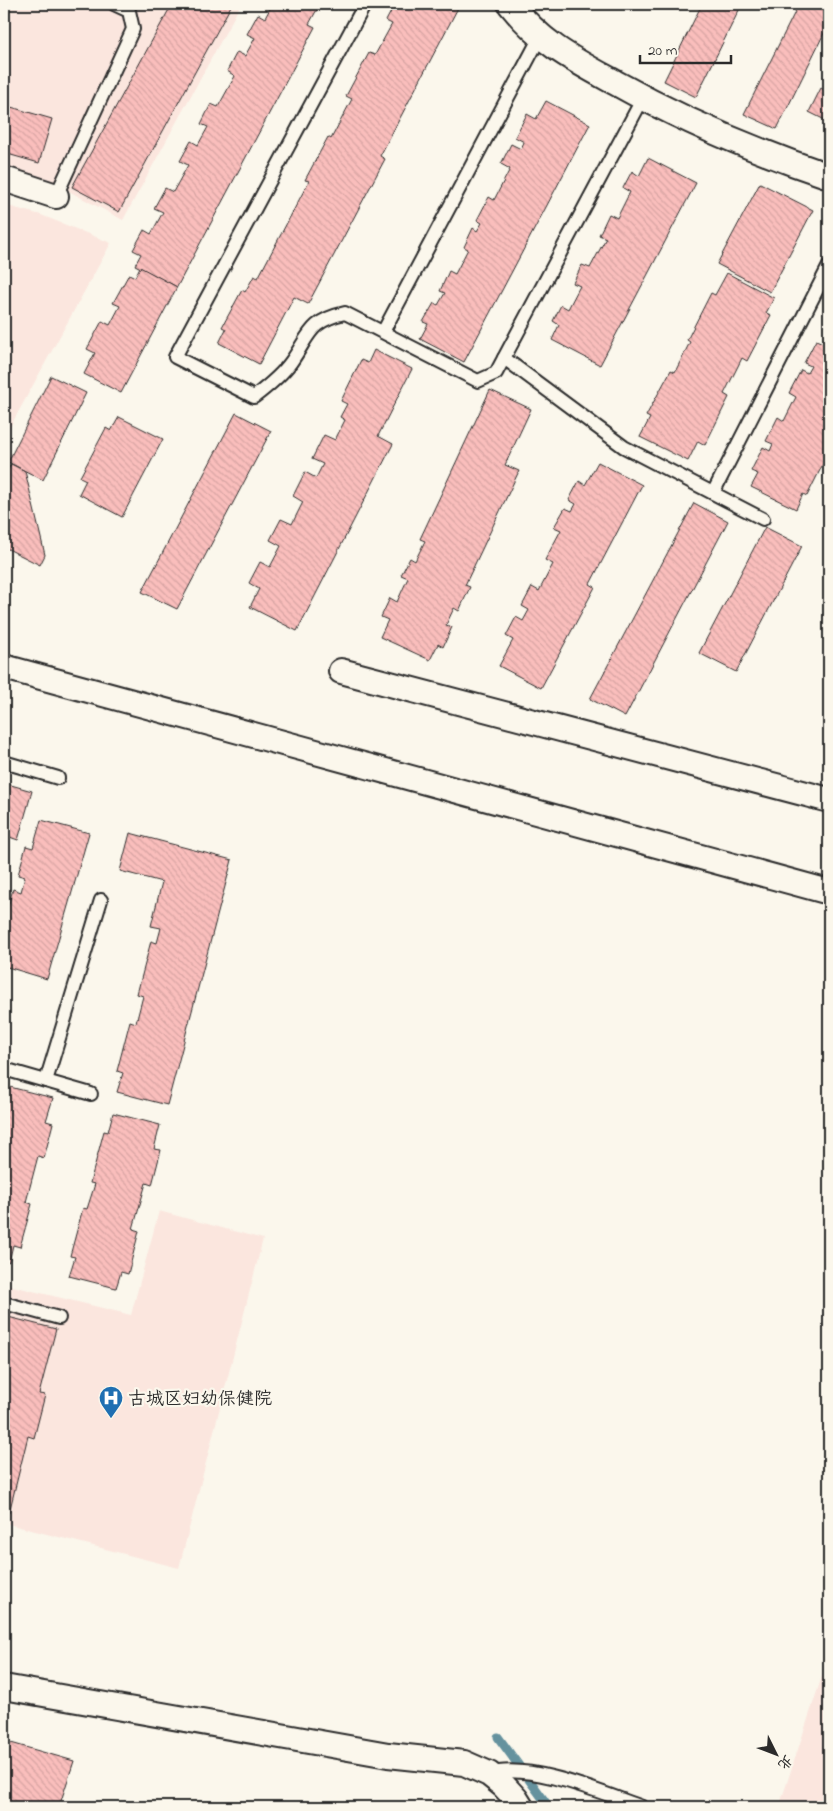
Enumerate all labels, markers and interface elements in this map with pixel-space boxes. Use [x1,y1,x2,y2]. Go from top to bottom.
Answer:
scale bar [640,32,732,64]
text: 20 m [648,40,678,62]
hospital icon: 古城区妇幼保健院 [98,1385,124,1419]
place label: 古城区妇幼保健院 [128,1387,272,1413]
north arrow [750,1728,800,1778]
text: 北 [772,1749,797,1774]

